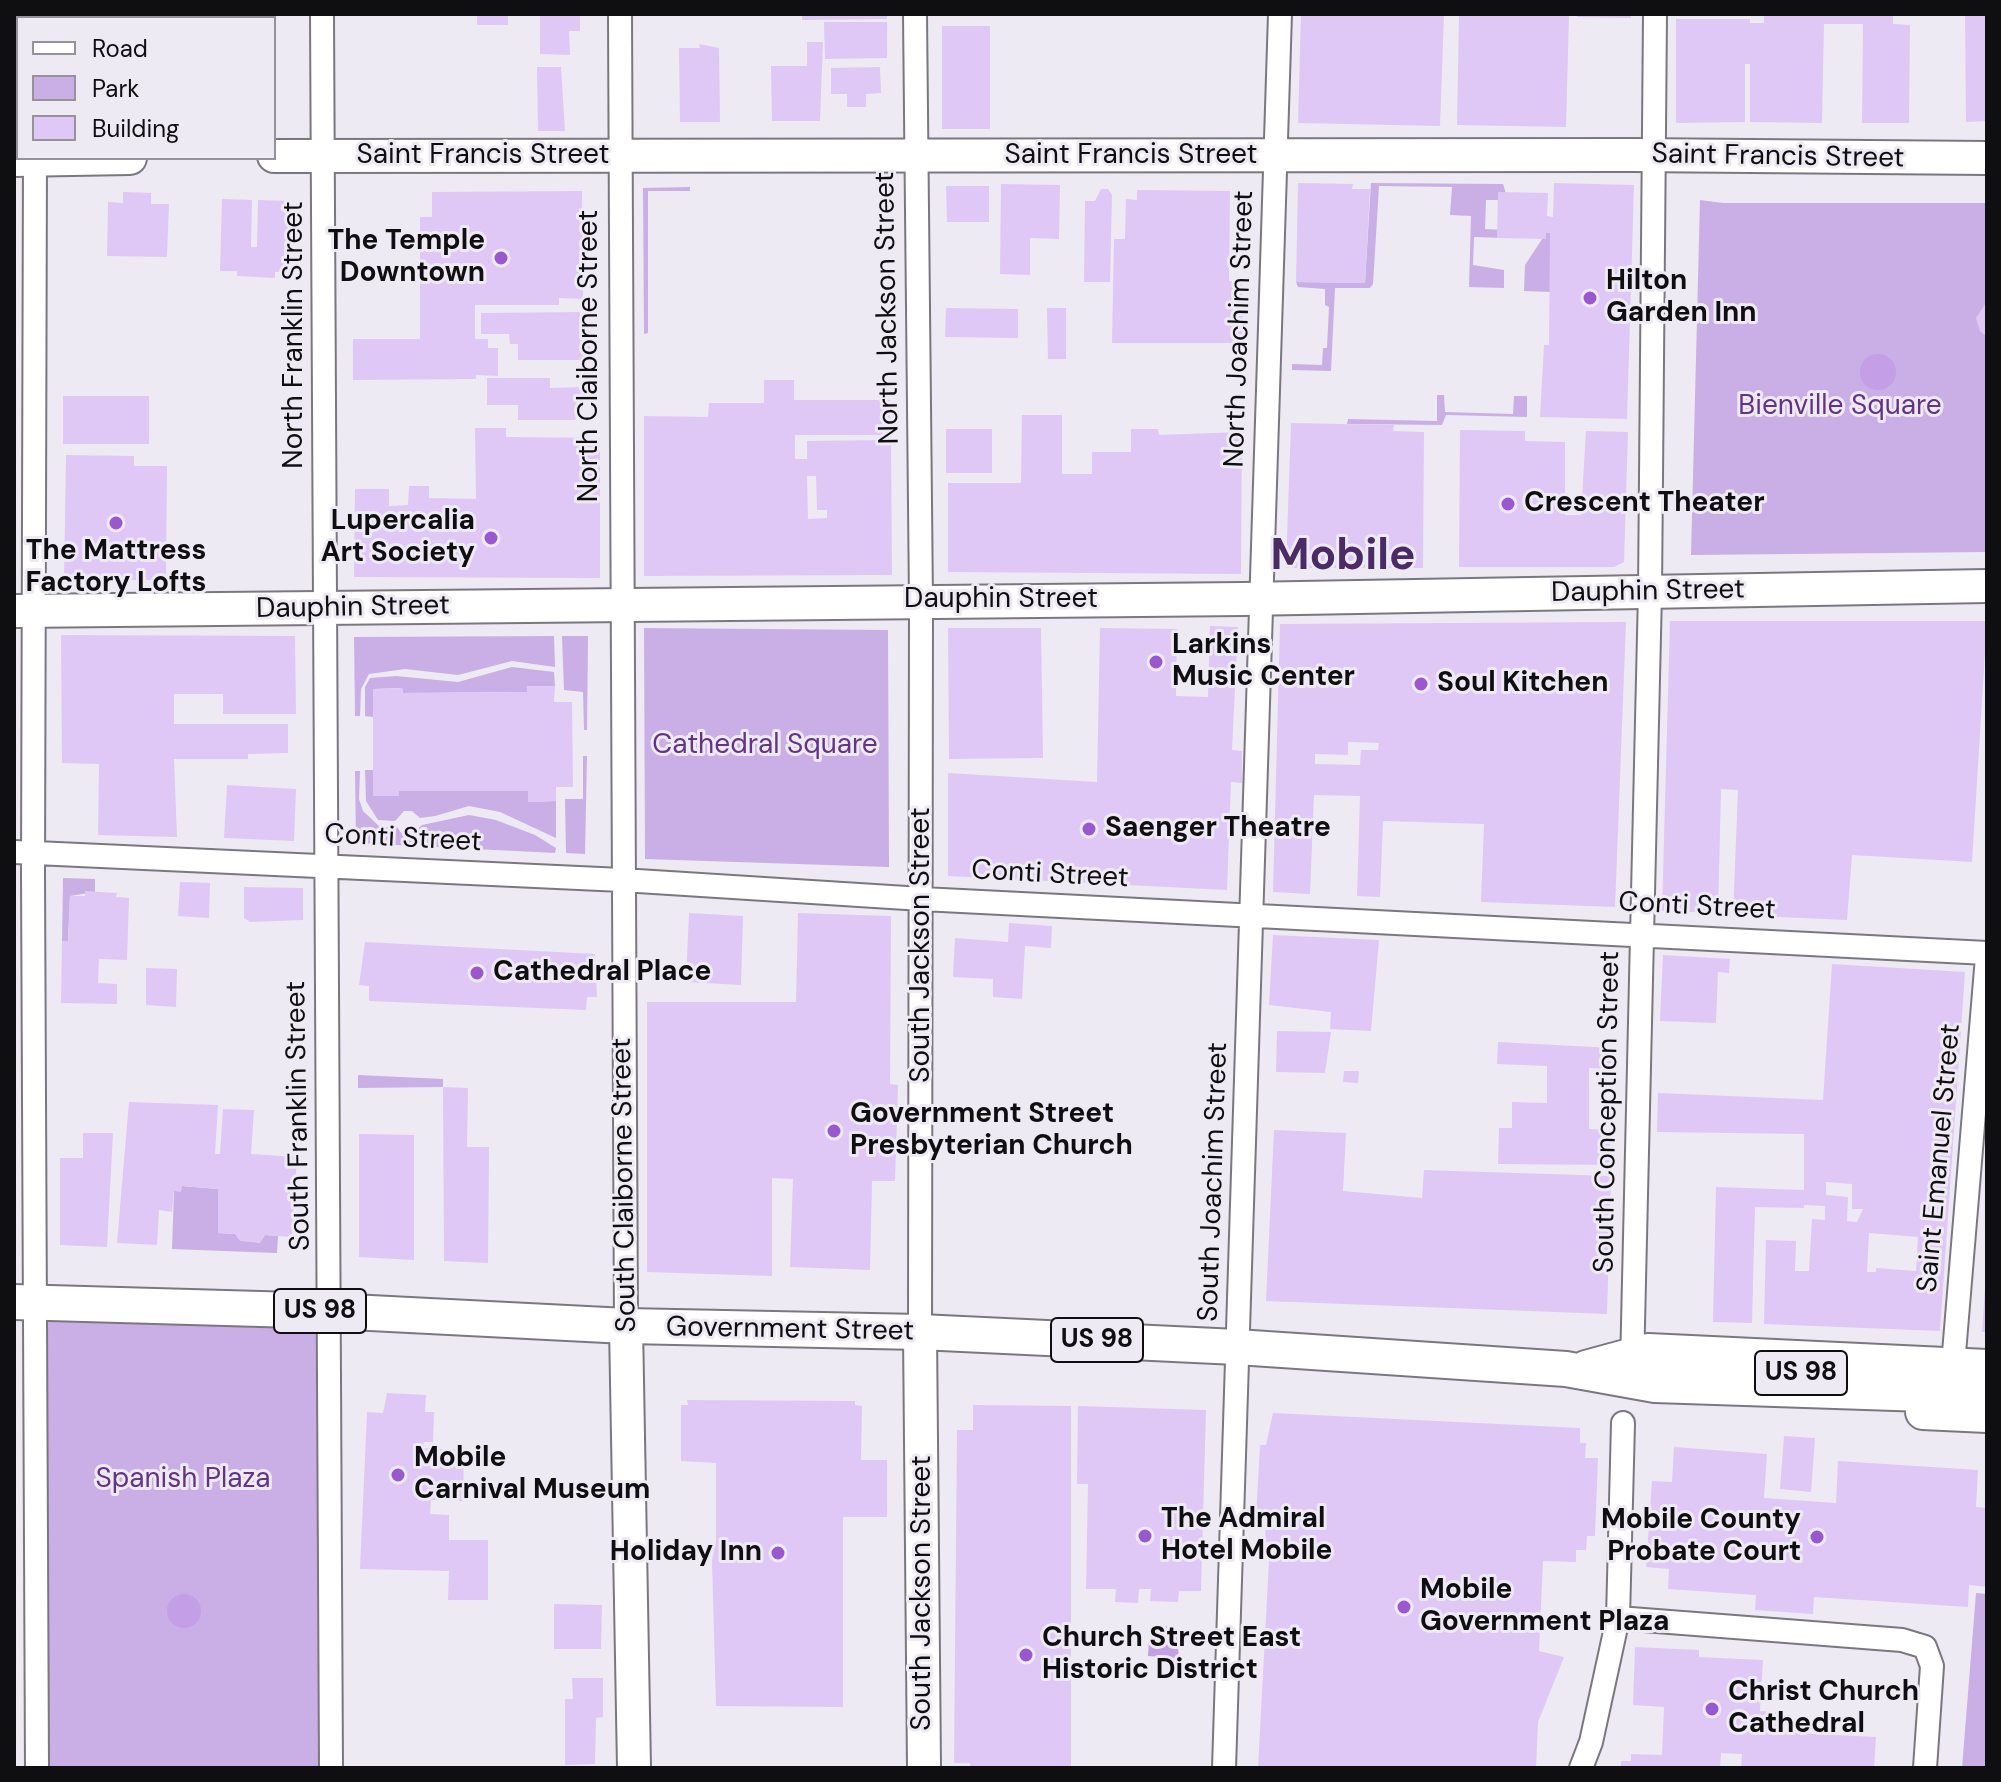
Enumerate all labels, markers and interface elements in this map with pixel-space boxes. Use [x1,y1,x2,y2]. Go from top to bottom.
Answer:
legend [16,16,276,160]
text: Road [92,33,148,64]
text: Park [92,73,139,104]
text: Building [92,113,179,144]
street label: Saint Francis Street [1651,138,1905,176]
street label: Saint Francis Street [357,139,609,173]
street label: Saint Francis Street [1005,139,1257,173]
street label: North Jackson Street [869,171,907,445]
street label: North Joachim Street [1218,190,1262,468]
street label: North Franklin Street [278,201,312,469]
street label: North Claiborne Street [573,210,607,502]
place label: The Temple Downtown [327,225,485,291]
marker: The Temple Downtown [492,249,510,267]
place label: Hilton Garden Inn [1606,265,1757,331]
marker: Hilton Garden Inn [1581,289,1599,307]
park label: Bienville Square [1738,390,1942,424]
place label: Crescent Theater [1524,487,1765,521]
marker: Crescent Theater [1499,495,1517,513]
place label: Lupercalia Art Society [321,505,475,571]
marker: The Mattress Factory Lofts [107,514,125,532]
marker: Lupercalia Art Society [482,529,500,547]
district label: Mobile [1271,531,1415,583]
place label: The Mattress Factory Lofts [26,535,206,601]
street label: Dauphin Street [1551,574,1745,610]
street label: Dauphin Street [904,583,1098,617]
street label: Dauphin Street [256,590,450,626]
place label: Larkins Music Center [1172,629,1355,695]
marker: Larkins Music Center [1147,653,1165,671]
place label: Soul Kitchen [1437,667,1608,701]
marker: Soul Kitchen [1412,675,1430,693]
park label: Cathedral Square [652,729,878,763]
street label: South Jackson Street [905,807,939,1083]
place label: Saenger Theatre [1105,812,1331,846]
street label: Conti Street [324,818,482,860]
marker: Saenger Theatre [1080,820,1098,838]
street label: Conti Street [971,854,1129,896]
street label: Conti Street [1618,886,1776,928]
street label: South Conception Street [1588,951,1628,1273]
place label: Cathedral Place [493,956,711,990]
marker: Cathedral Place [468,964,486,982]
street label: South Franklin Street [280,981,318,1251]
street label: Saint Emanuel Street [1912,1022,1968,1294]
street label: South Claiborne Street [606,1037,644,1333]
street label: South Joachim Street [1192,1042,1236,1322]
place label: Government Street Presbyterian Church [850,1098,1133,1164]
marker: Government Street Presbyterian Church [825,1122,843,1140]
road number: US 98 [274,1289,366,1333]
street label: Government Street [666,1311,914,1349]
road number: US 98 [1051,1318,1143,1362]
road number: US 98 [1755,1351,1847,1395]
place label: Mobile Carnival Museum [414,1442,650,1508]
street label: South Jackson Street [906,1455,940,1731]
park label: Spanish Plaza [95,1463,271,1497]
marker: Mobile Carnival Museum [389,1466,407,1484]
place label: The Admiral Hotel Mobile [1161,1503,1332,1569]
place label: Mobile County Probate Court [1601,1504,1801,1570]
marker: The Admiral Hotel Mobile [1136,1527,1154,1545]
marker: Mobile County Probate Court [1808,1528,1826,1546]
place label: Holiday Inn [610,1536,762,1570]
marker: Holiday Inn [769,1544,787,1562]
place label: Mobile Government Plaza [1420,1574,1669,1640]
marker: Mobile Government Plaza [1395,1598,1413,1616]
place label: Church Street East Historic District [1042,1622,1301,1688]
marker: Church Street East Historic District [1017,1646,1035,1664]
place label: Christ Church Cathedral [1728,1676,1919,1742]
marker: Christ Church Cathedral [1703,1700,1721,1718]

